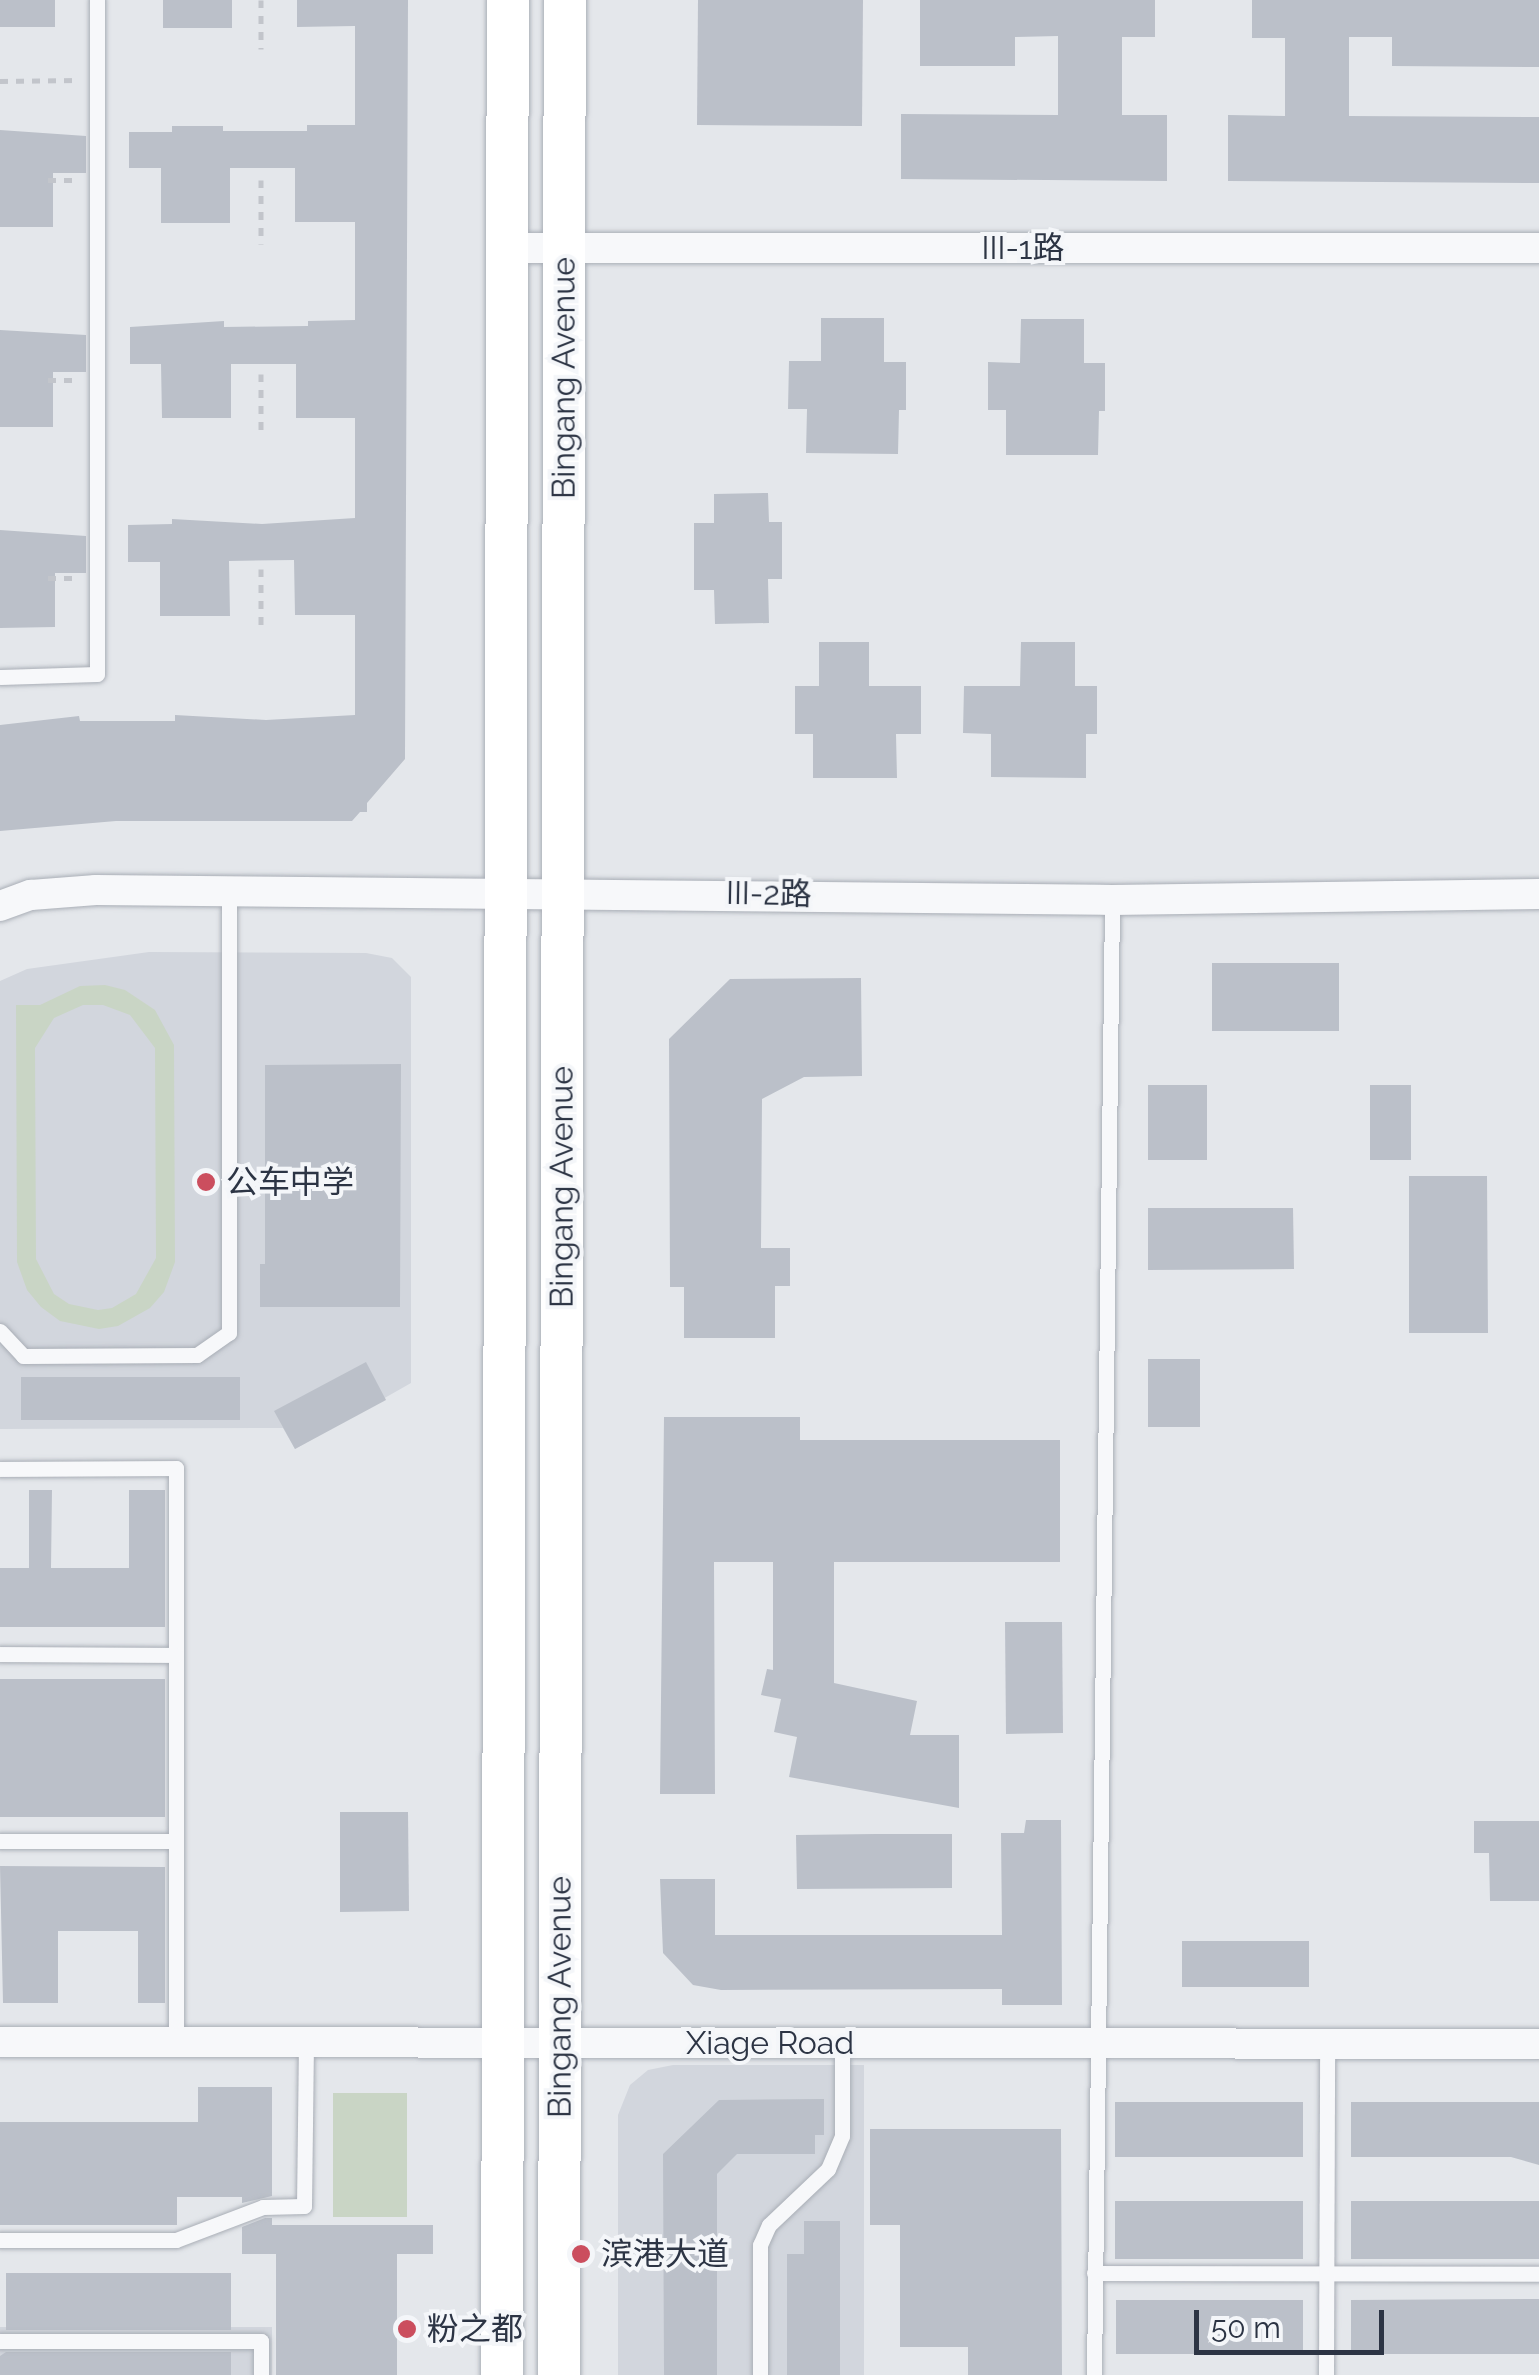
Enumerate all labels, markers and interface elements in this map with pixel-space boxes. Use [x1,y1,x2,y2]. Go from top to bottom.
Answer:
street label: III-1路 [982,229,1064,267]
street label: Bingang Avenue [545,256,583,500]
street label: III-2路 [726,874,812,914]
street label: Bingang Avenue [543,1065,581,1309]
place label: 公车中学 [226,1163,354,1201]
marker: 公车中学 [195,1171,217,1193]
street label: Bingang Avenue [541,1875,579,2119]
street label: Xiage Road [686,2024,854,2062]
place label: 滨港大道 [601,2235,729,2273]
marker: 滨港大道 [570,2243,592,2265]
scale bar [1199,2290,1389,2352]
place label: 粉之都 [427,2310,523,2348]
text: 50 m [1211,2310,1281,2345]
marker: 粉之都 [396,2318,418,2340]

